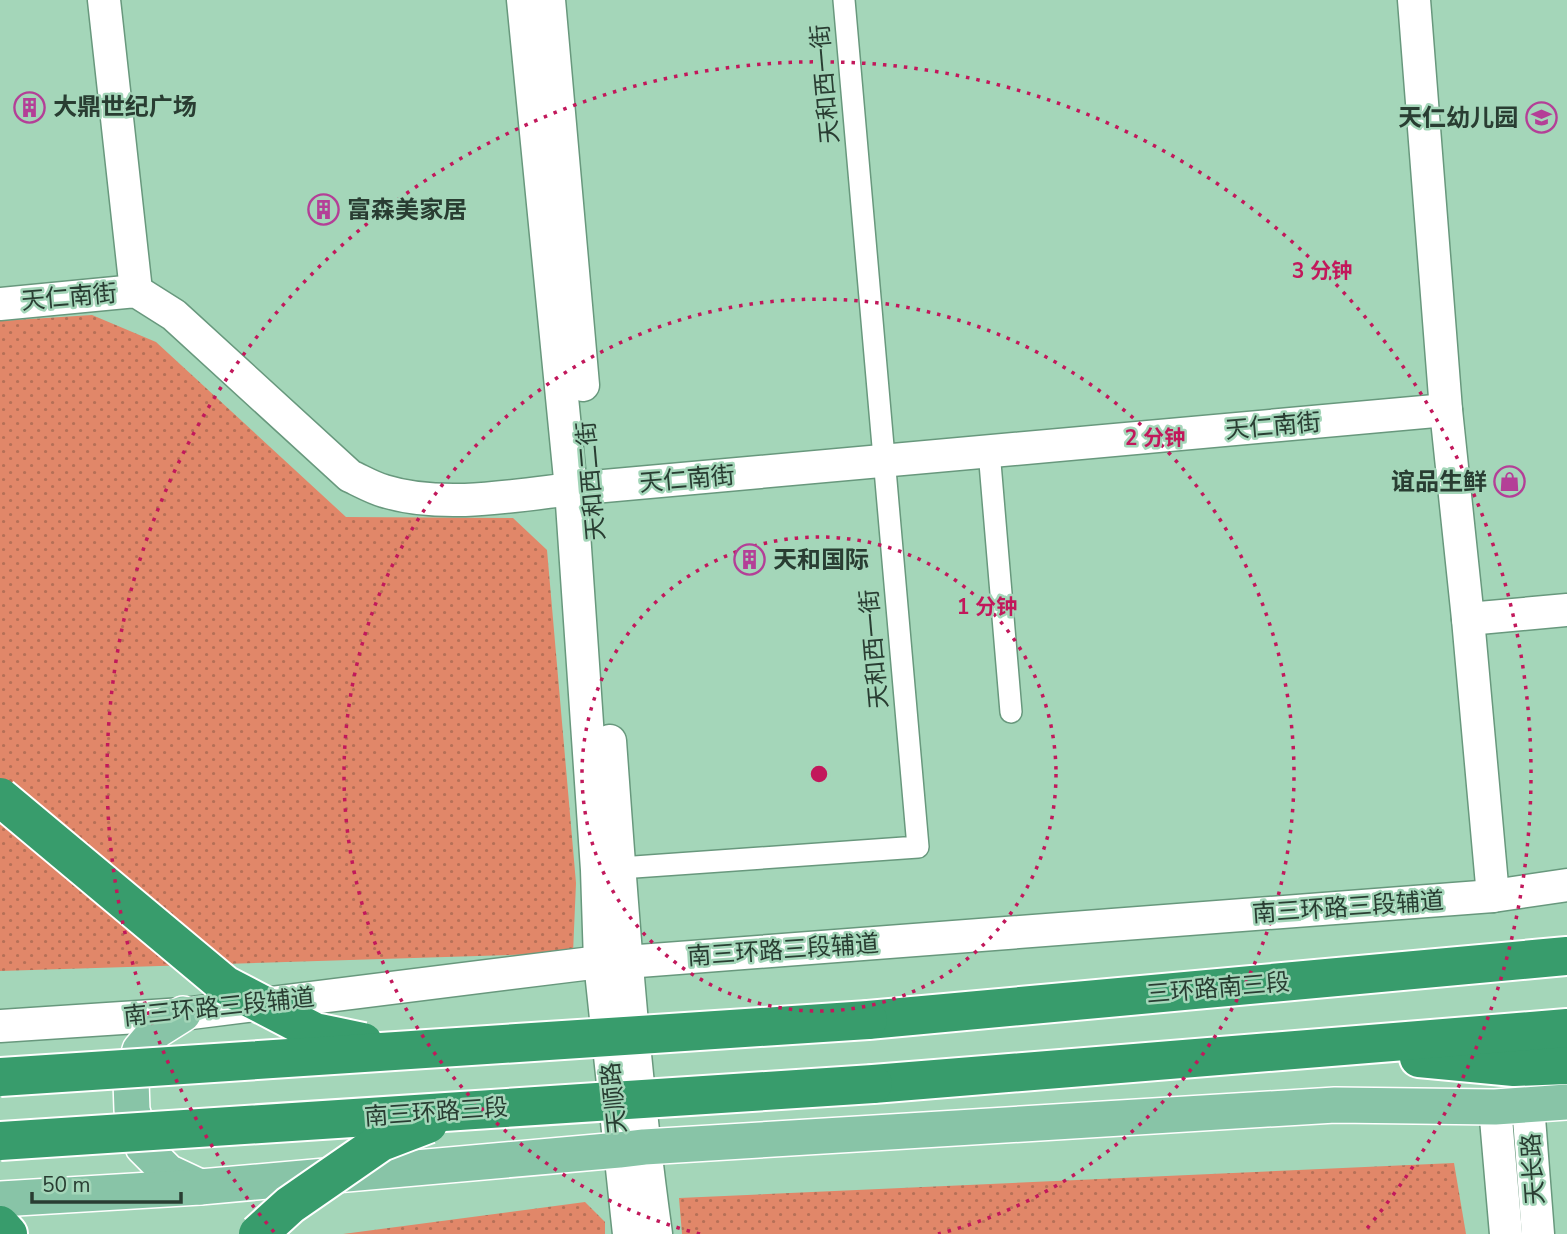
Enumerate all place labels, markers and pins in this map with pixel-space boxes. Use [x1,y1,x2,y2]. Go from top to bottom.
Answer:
building icon: 大鼎世纪广场 [13,90,47,124]
place label: 大鼎世纪广场 [53,91,197,123]
school or university icon: 天仁幼儿园 [1524,101,1558,135]
place label: 天仁幼儿园 [1398,102,1518,134]
building icon: 富森美家居 [307,193,341,227]
place label: 富森美家居 [347,194,467,226]
shop icon: 谊品生鲜 [1493,465,1527,499]
place label: 谊品生鲜 [1391,466,1487,498]
building icon: 天和国际 [733,543,767,577]
place label: 天和国际 [773,544,869,576]
centre of rings [807,762,831,786]

